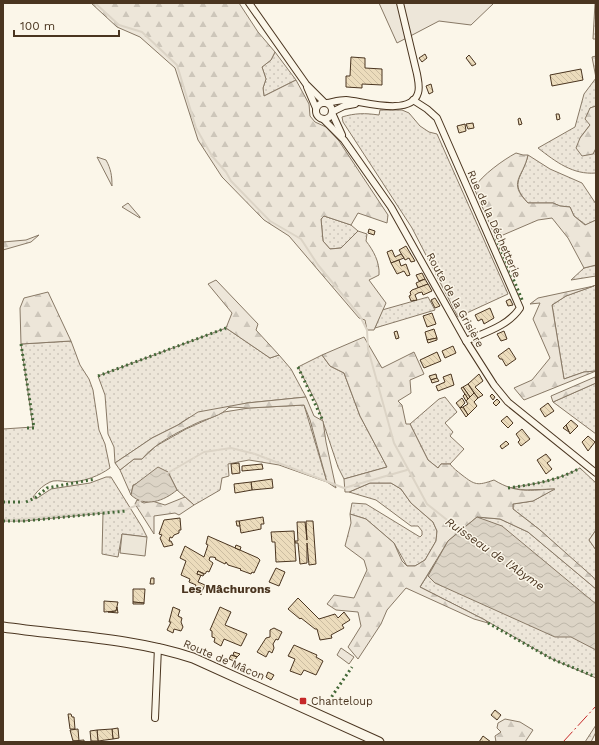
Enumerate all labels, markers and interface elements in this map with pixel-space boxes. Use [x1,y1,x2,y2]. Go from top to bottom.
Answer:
scale bar [14,12,119,38]
text: 100 m [20,19,55,33]
street label: Rue de la Déchetterie [464,168,524,280]
street label: Route de la Grisière [424,250,486,350]
water label: Ruisseau de l'Abyme [443,515,547,593]
district label: Les Mâchurons [181,582,271,596]
street label: Route de Mâcon [181,637,267,683]
place label: Chanteloup [311,695,373,708]
marker: Chanteloup [298,696,308,706]

